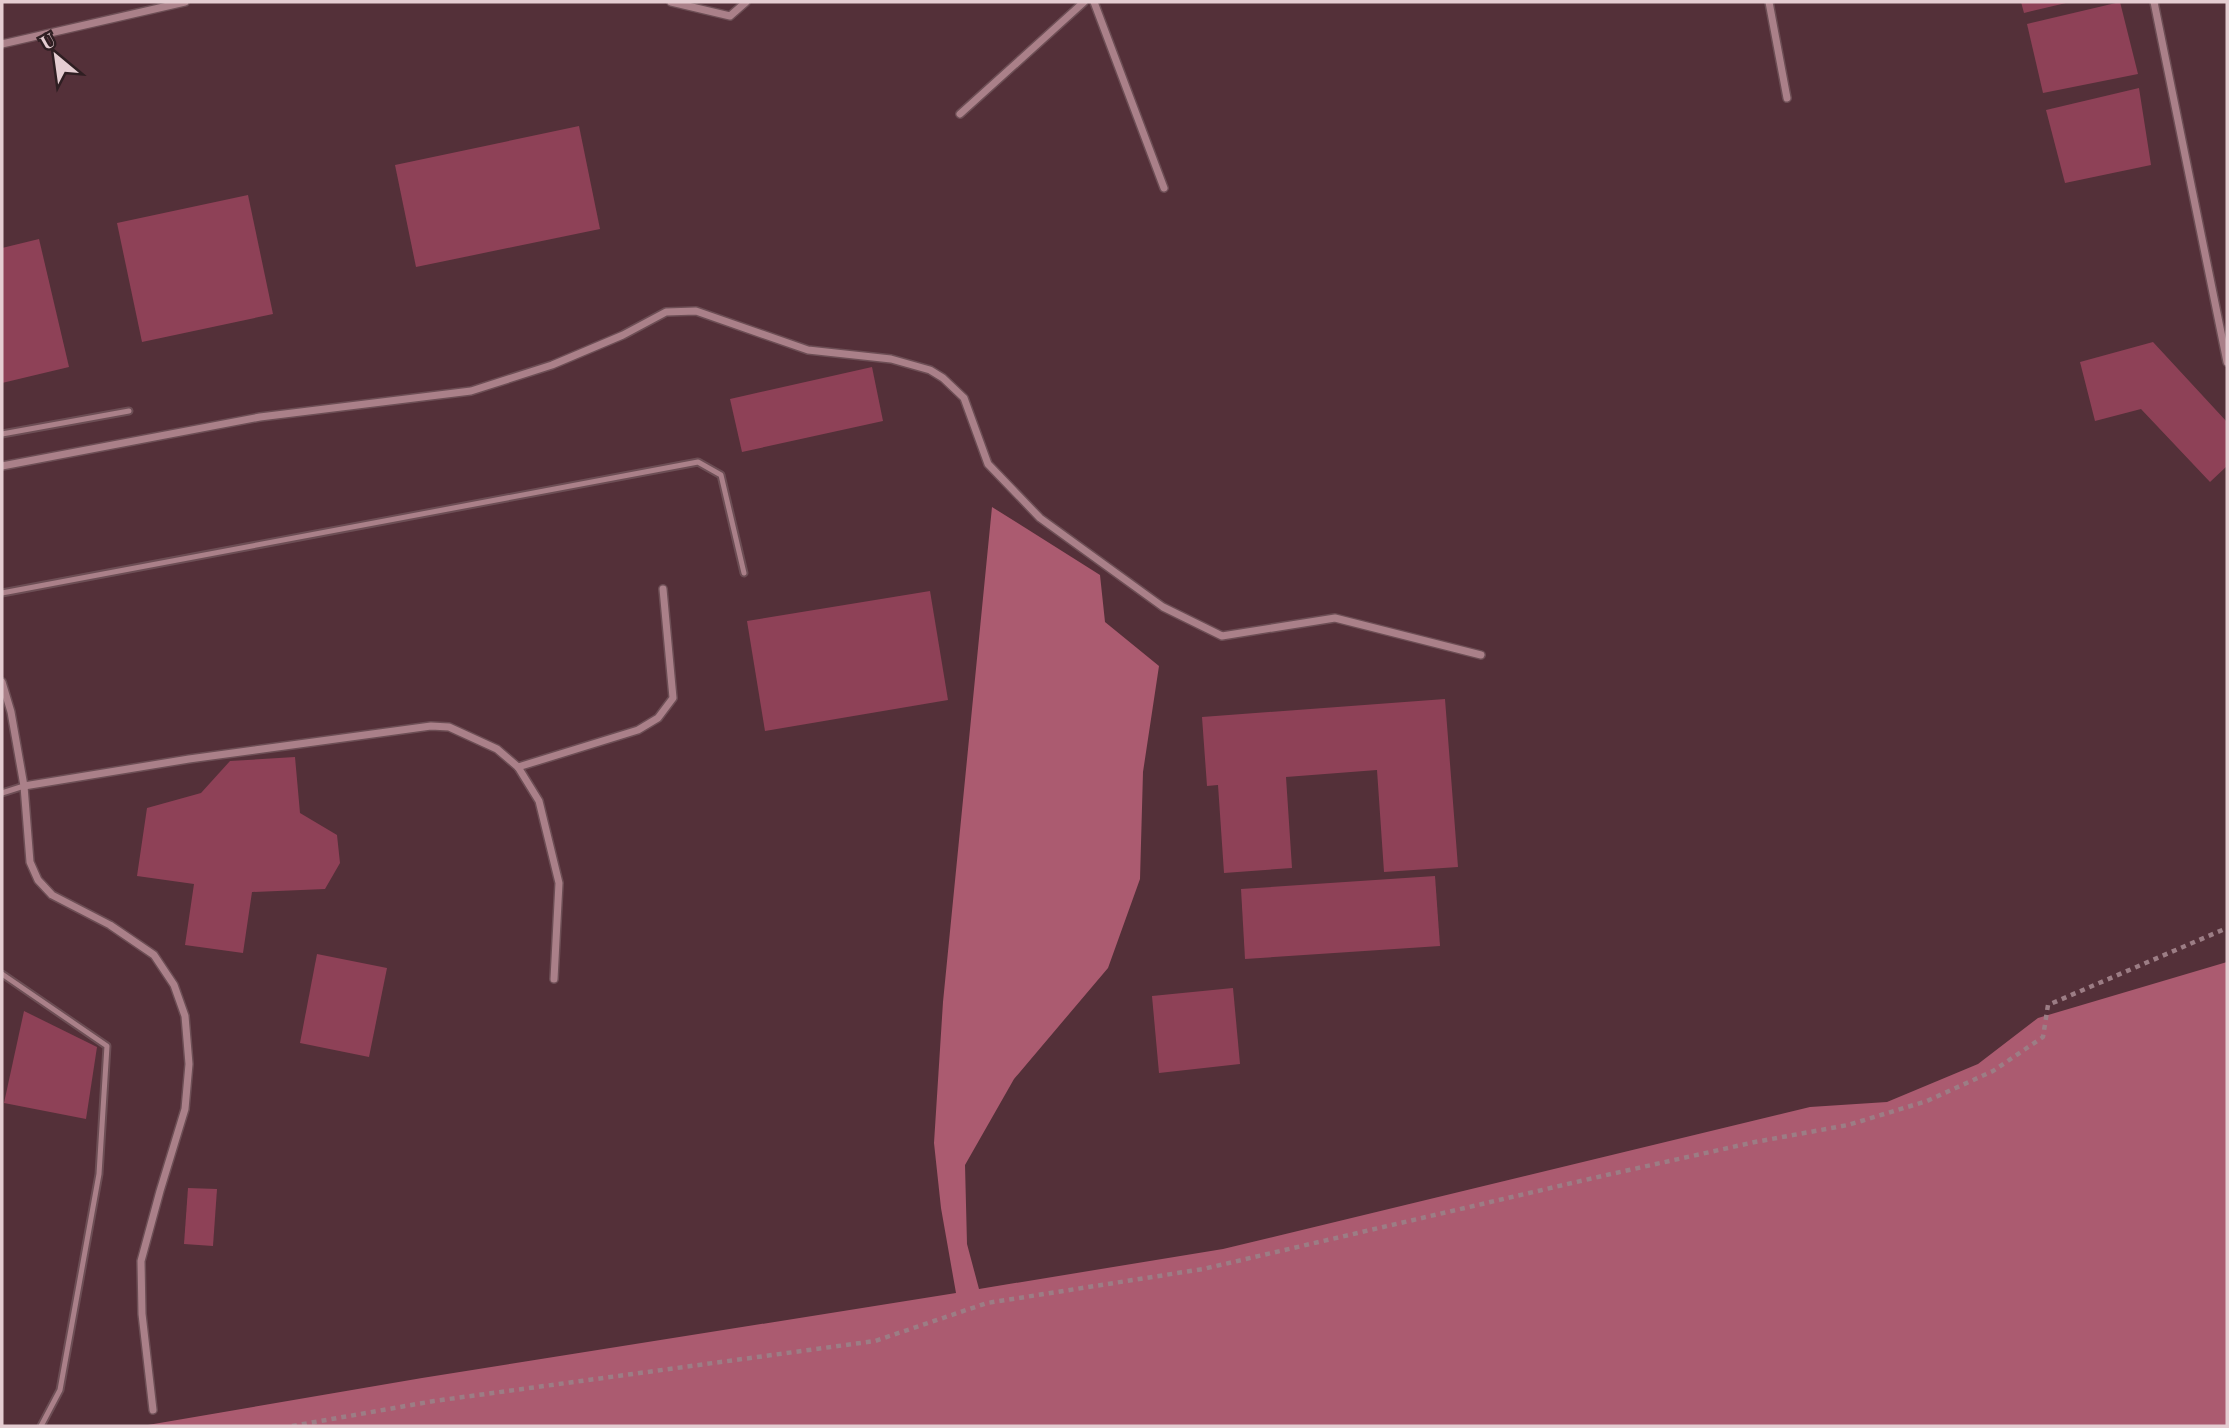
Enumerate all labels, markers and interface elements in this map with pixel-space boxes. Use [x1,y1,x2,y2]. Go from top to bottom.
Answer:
north arrow [21,21,91,91]
text: U [35,26,59,55]

